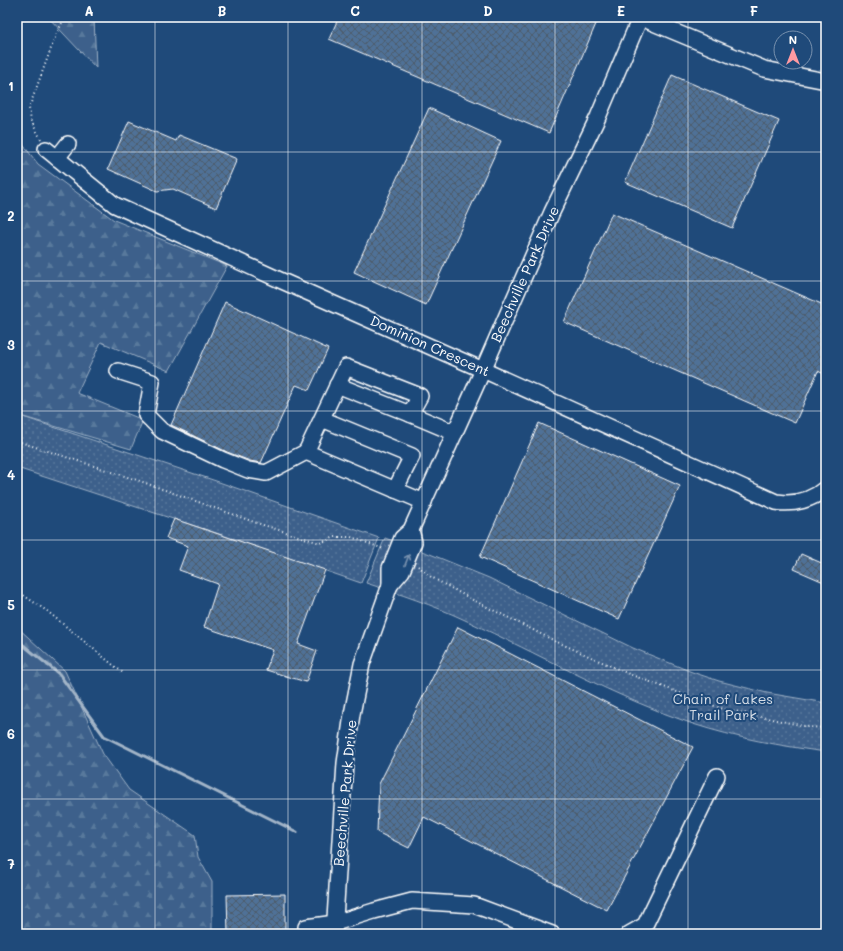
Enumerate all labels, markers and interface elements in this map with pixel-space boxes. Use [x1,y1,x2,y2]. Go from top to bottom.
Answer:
text: A [84,2,94,19]
text: B [218,2,227,19]
text: C [350,2,360,19]
text: D [483,2,493,19]
text: E [617,2,625,19]
text: F [750,2,758,19]
north arrow [773,30,813,70]
text: N [789,32,797,47]
text: 1 [8,77,14,94]
street label: Beechville Park Drive [486,203,563,345]
text: 2 [7,207,15,224]
street label: Dominion Crescent [367,311,493,381]
text: 3 [7,336,15,353]
text: 4 [7,466,15,483]
one-way arrow [404,554,411,566]
text: 5 [7,596,15,613]
park label: Chain of Lakes Trail Park [673,689,773,724]
street label: Beechville Park Drive [329,719,360,867]
text: 6 [7,725,15,742]
text: 7 [7,855,15,872]

